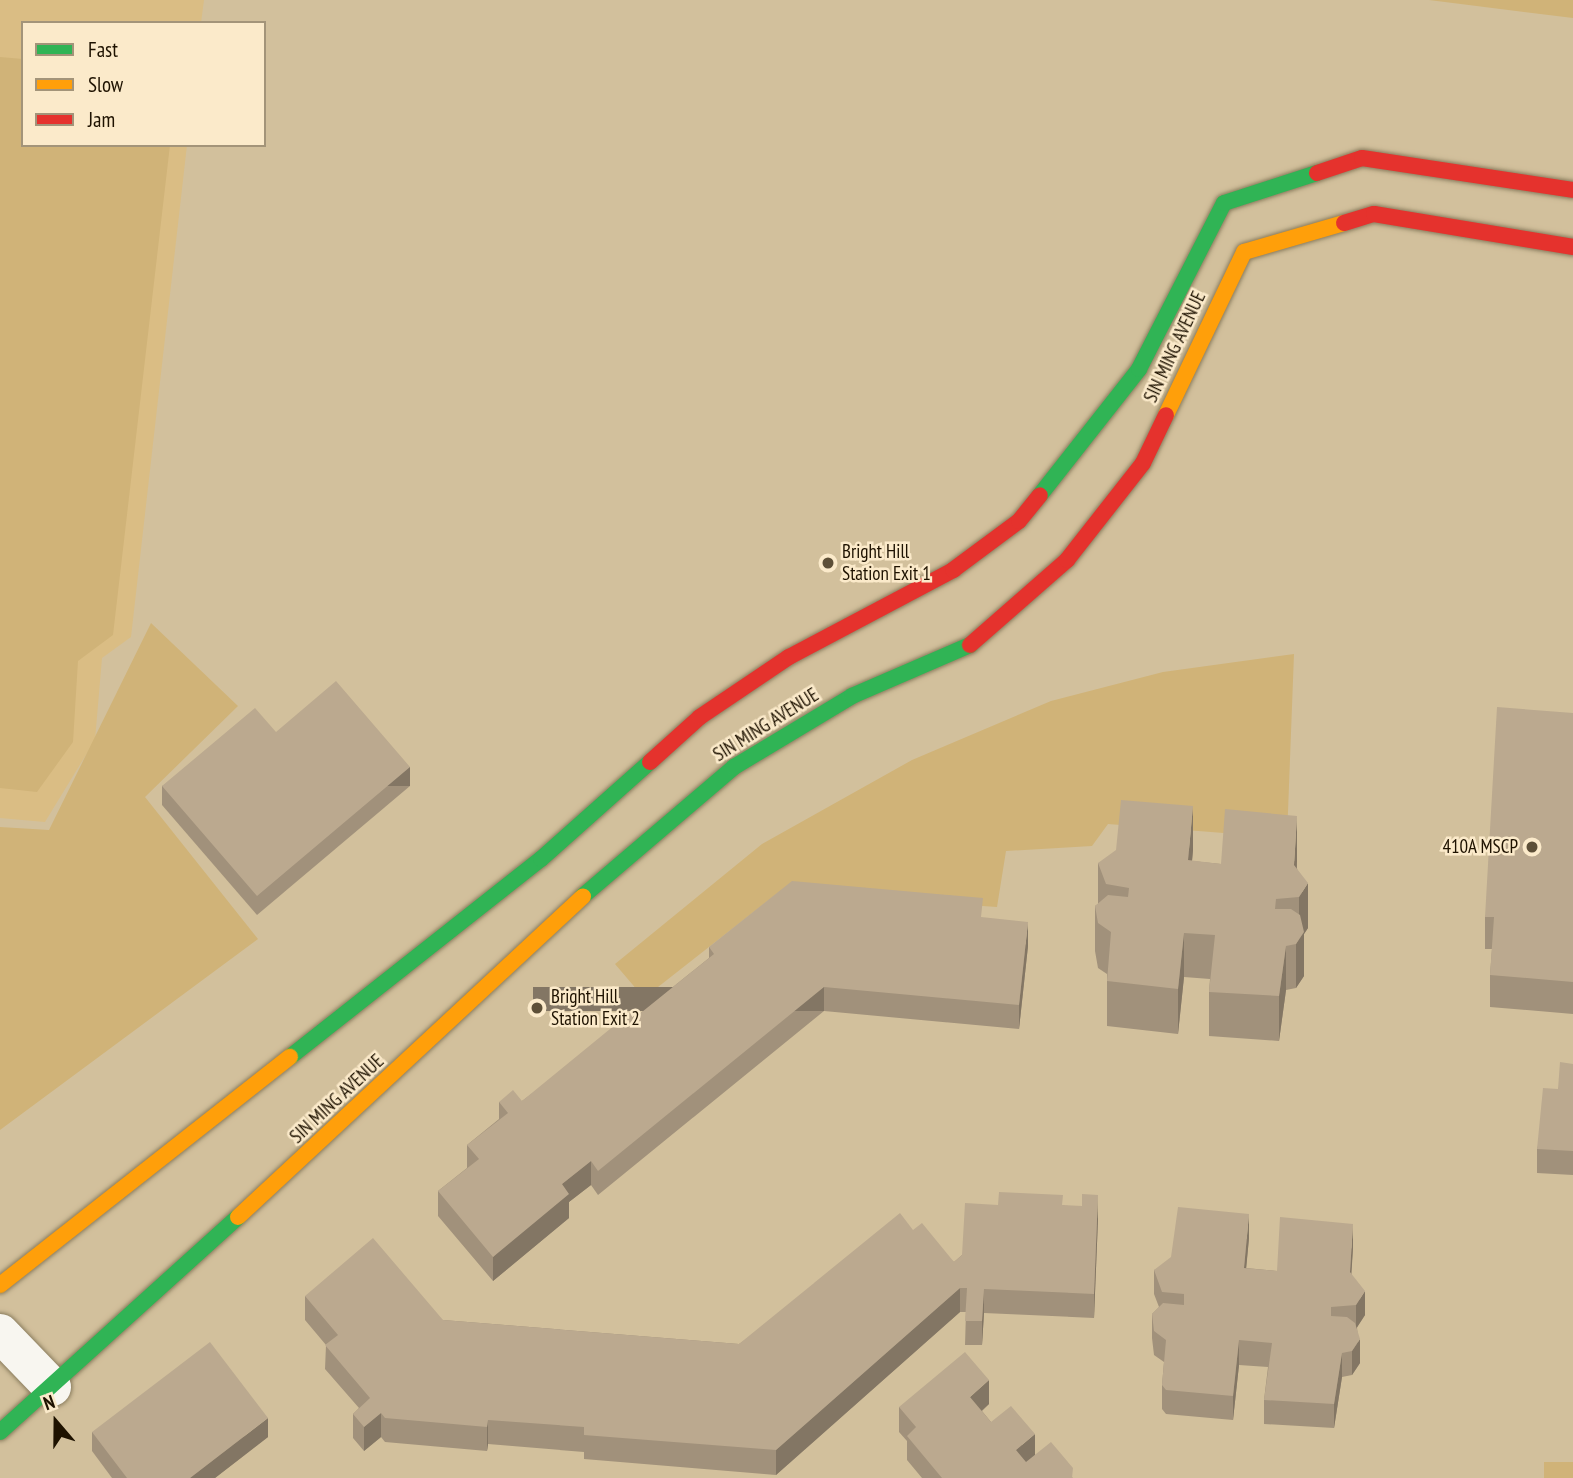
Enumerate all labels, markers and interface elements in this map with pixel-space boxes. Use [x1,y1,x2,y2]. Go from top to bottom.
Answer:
legend [21,21,266,147]
text: Fast [88,36,118,63]
text: Slow [88,71,123,98]
text: Jam [88,106,115,133]
street label: SIN MING AVENUE [1139,288,1211,406]
place label: Bright Hill Station Exit 1 [842,541,931,585]
marker: Bright Hill Station Exit 1 [820,555,836,571]
street label: SIN MING AVENUE [709,683,823,767]
place label: 410A MSCP [1442,836,1518,858]
marker: 410A MSCP [1524,839,1540,855]
place label: Bright Hill Station Exit 2 [551,986,640,1030]
marker: Bright Hill Station Exit 2 [529,1000,545,1016]
street label: SIN MING AVENUE [285,1050,389,1148]
north arrow [21,1387,91,1457]
text: N [40,1389,58,1415]

